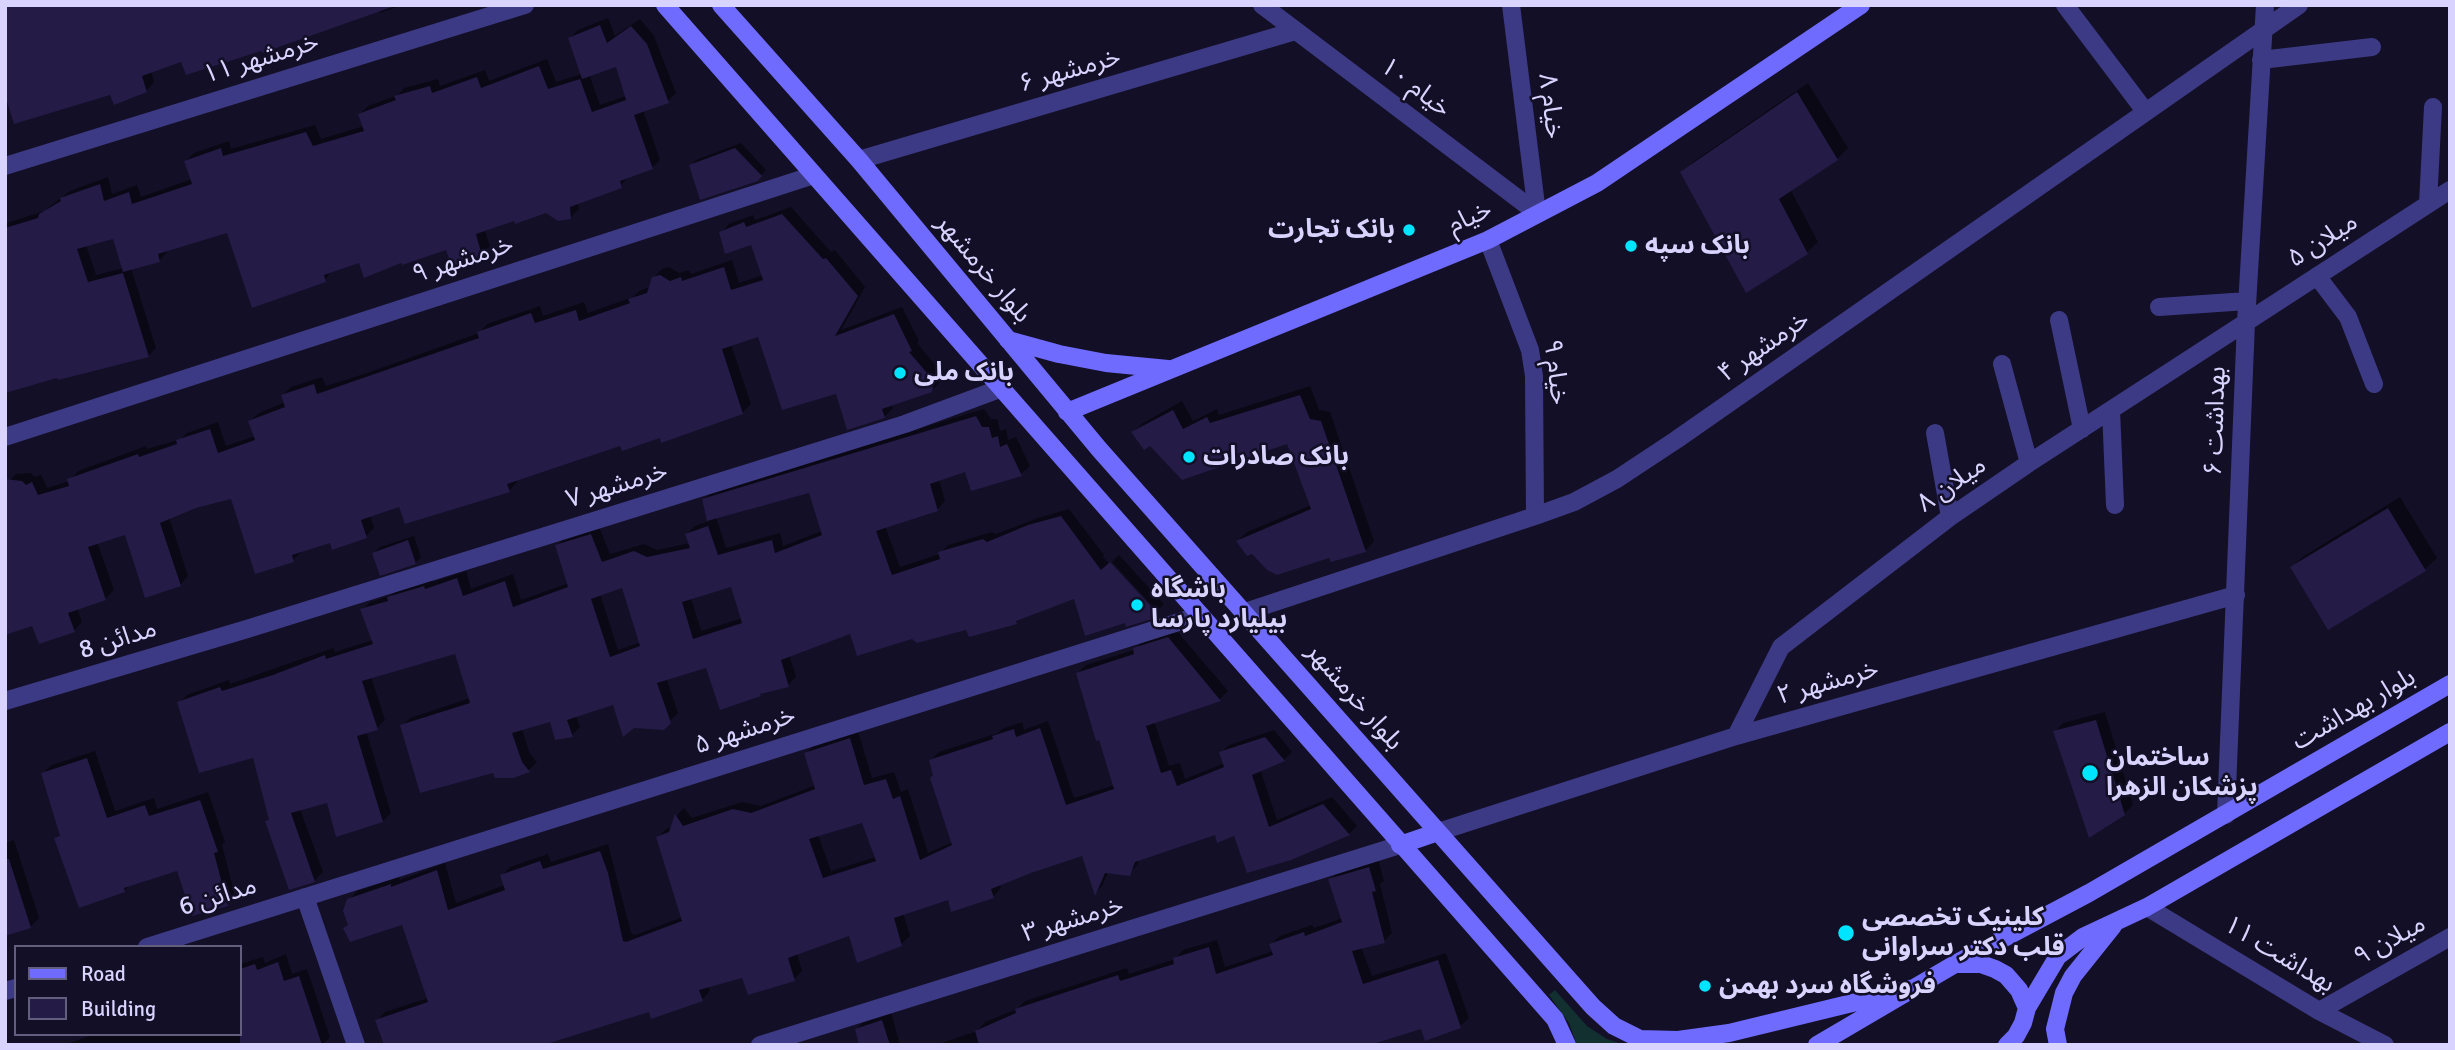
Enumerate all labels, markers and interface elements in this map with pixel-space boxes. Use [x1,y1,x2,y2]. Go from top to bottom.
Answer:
street label: خرمشهر ۱۱ [199,27,323,91]
street label: خرمشهر ۶ [1016,42,1124,100]
street label: خیام ۱۰ [1373,51,1457,125]
street label: خیام ۸ [1531,71,1569,141]
street label: خیام [1443,194,1497,242]
street label: میلان ۵ [2282,207,2364,275]
street label: بلوار خرمشهر [929,208,1037,330]
place label: بانک تجارت [1268,214,1395,246]
marker: بانک تجارت [1401,222,1417,238]
street label: خرمشهر ۹ [409,229,517,291]
place label: بانک سپه [1645,230,1750,262]
marker: بانک سپه [1623,238,1639,254]
street label: خرمشهر ۴ [1712,304,1816,390]
street label: خیام ۹ [1536,337,1574,407]
place label: بانک ملی [914,357,1014,389]
marker: بانک ملی [892,365,908,381]
street label: بهداشت ۶ [2198,366,2234,476]
place label: بانک صادرات [1203,441,1349,473]
marker: بانک صادرات [1181,449,1197,465]
street label: میلان ۸ [1911,450,1993,520]
street label: خرمشهر ۷ [563,456,671,516]
place label: باشگاه بیلیارد پارسا [1151,574,1287,636]
marker: باشگاه بیلیارد پارسا [1129,597,1145,613]
street label: مدائن 8 [75,613,161,667]
street label: بلوار خرمشهر [1299,637,1409,757]
street label: خرمشهر ۲ [1774,654,1882,712]
street label: بلوار بهداشت [2287,662,2421,758]
street label: خرمشهر ۵ [691,700,799,762]
place label: ساختمان پزشکان الزهرا [2106,742,2258,804]
marker: ساختمان پزشکان الزهرا [2080,763,2100,783]
street label: مدائن 6 [175,870,261,924]
street label: خرمشهر ۳ [1019,890,1127,950]
place label: کلینیک تخصصی قلب دکتر سراوانی [1862,902,2065,964]
street label: میلان ۹ [2349,909,2431,973]
street label: بهداشت ۱۱ [2218,910,2340,1000]
marker: کلینیک تخصصی قلب دکتر سراوانی [1836,923,1856,943]
legend [14,945,242,1036]
text: Road [81,961,126,987]
place label: فروشگاه سرد بهمن [1719,970,1936,1002]
marker: فروشگاه سرد بهمن [1697,978,1713,994]
text: Building [81,996,156,1022]

